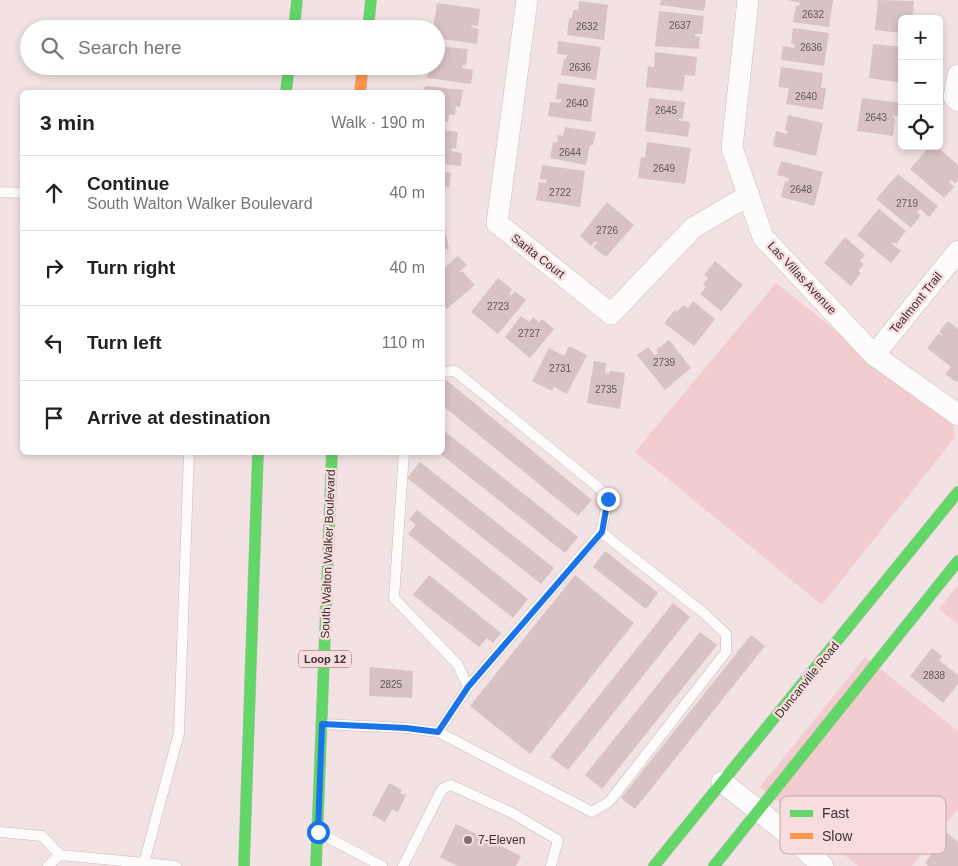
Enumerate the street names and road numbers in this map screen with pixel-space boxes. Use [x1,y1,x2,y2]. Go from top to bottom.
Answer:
street label: Sarita Court [508,231,568,282]
street label: Las Villas Avenue [765,239,839,317]
street label: Tealmont Trail [887,270,945,336]
street label: South Walton Walker Boulevard [318,469,338,639]
street label: Duncanville Road [772,639,842,721]
road number: Loop 12 [299,651,351,668]

